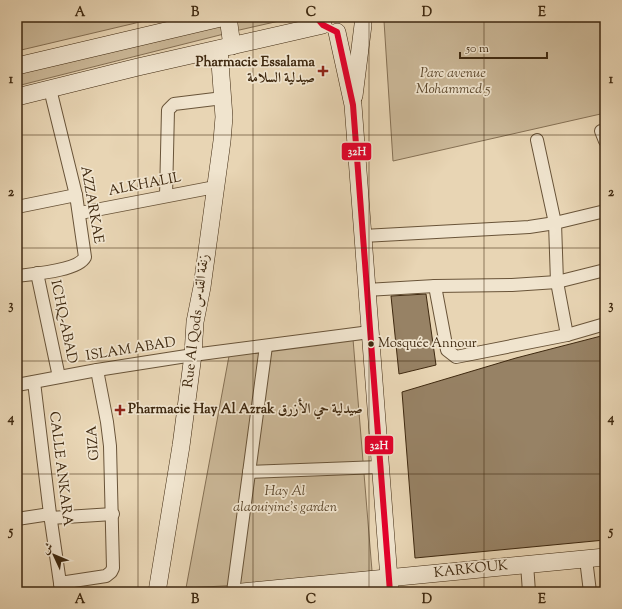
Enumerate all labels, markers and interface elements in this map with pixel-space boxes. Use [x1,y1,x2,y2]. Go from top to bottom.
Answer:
text: A [75,4,86,22]
text: B [191,4,200,22]
text: C [306,4,316,22]
text: D [422,4,432,22]
text: E [538,4,546,22]
scale bar [460,34,547,60]
text: 50 m [465,40,489,58]
place label: Pharmacie Essalama صيدلية السلامة [195,53,316,89]
park label: Parc avenue Mohammed 5 [416,64,491,100]
marker: Pharmacie Essalama صيدلية السلامة [318,66,328,76]
text: 1 [9,71,14,89]
text: 1 [609,71,614,89]
line badge: 32H [341,142,372,161]
text: 32H [348,144,366,160]
street label: AZZARKAE [74,165,108,246]
street label: ALKHALIL [107,168,184,202]
text: 2 [8,184,15,202]
text: 2 [608,184,615,202]
street label: Rue Al Qods زنقة القدس [179,253,215,389]
street label: ICHQ-ABAD [44,278,82,366]
text: 3 [8,297,14,315]
text: 3 [608,297,614,315]
street label: ISLAM ABAD [85,333,177,367]
place label: Mosquée Annour [378,335,477,353]
marker: Mosquée Annour [366,339,376,349]
place label: Pharmacie Hay Al Azrak صيدلية حي الأزرق [128,398,363,420]
marker: Pharmacie Hay Al Azrak صيدلية حي الأزرق [115,405,125,415]
text: 4 [7,410,15,428]
street label: CALLE ANKARA [43,410,77,528]
text: 4 [607,410,615,428]
street label: GIZA [82,424,106,461]
line badge: 32H [364,435,394,455]
text: 32H [370,438,388,454]
park label: Hay Al alaouiyine's garden [233,482,338,518]
text: 5 [8,523,14,541]
text: 5 [608,523,614,541]
north arrow [34,535,74,575]
text: ش [38,539,57,558]
street label: KARKOUK [433,556,509,584]
text: A [75,591,86,609]
text: B [191,591,200,609]
text: C [306,591,316,609]
text: D [422,591,432,609]
text: E [538,591,546,609]

